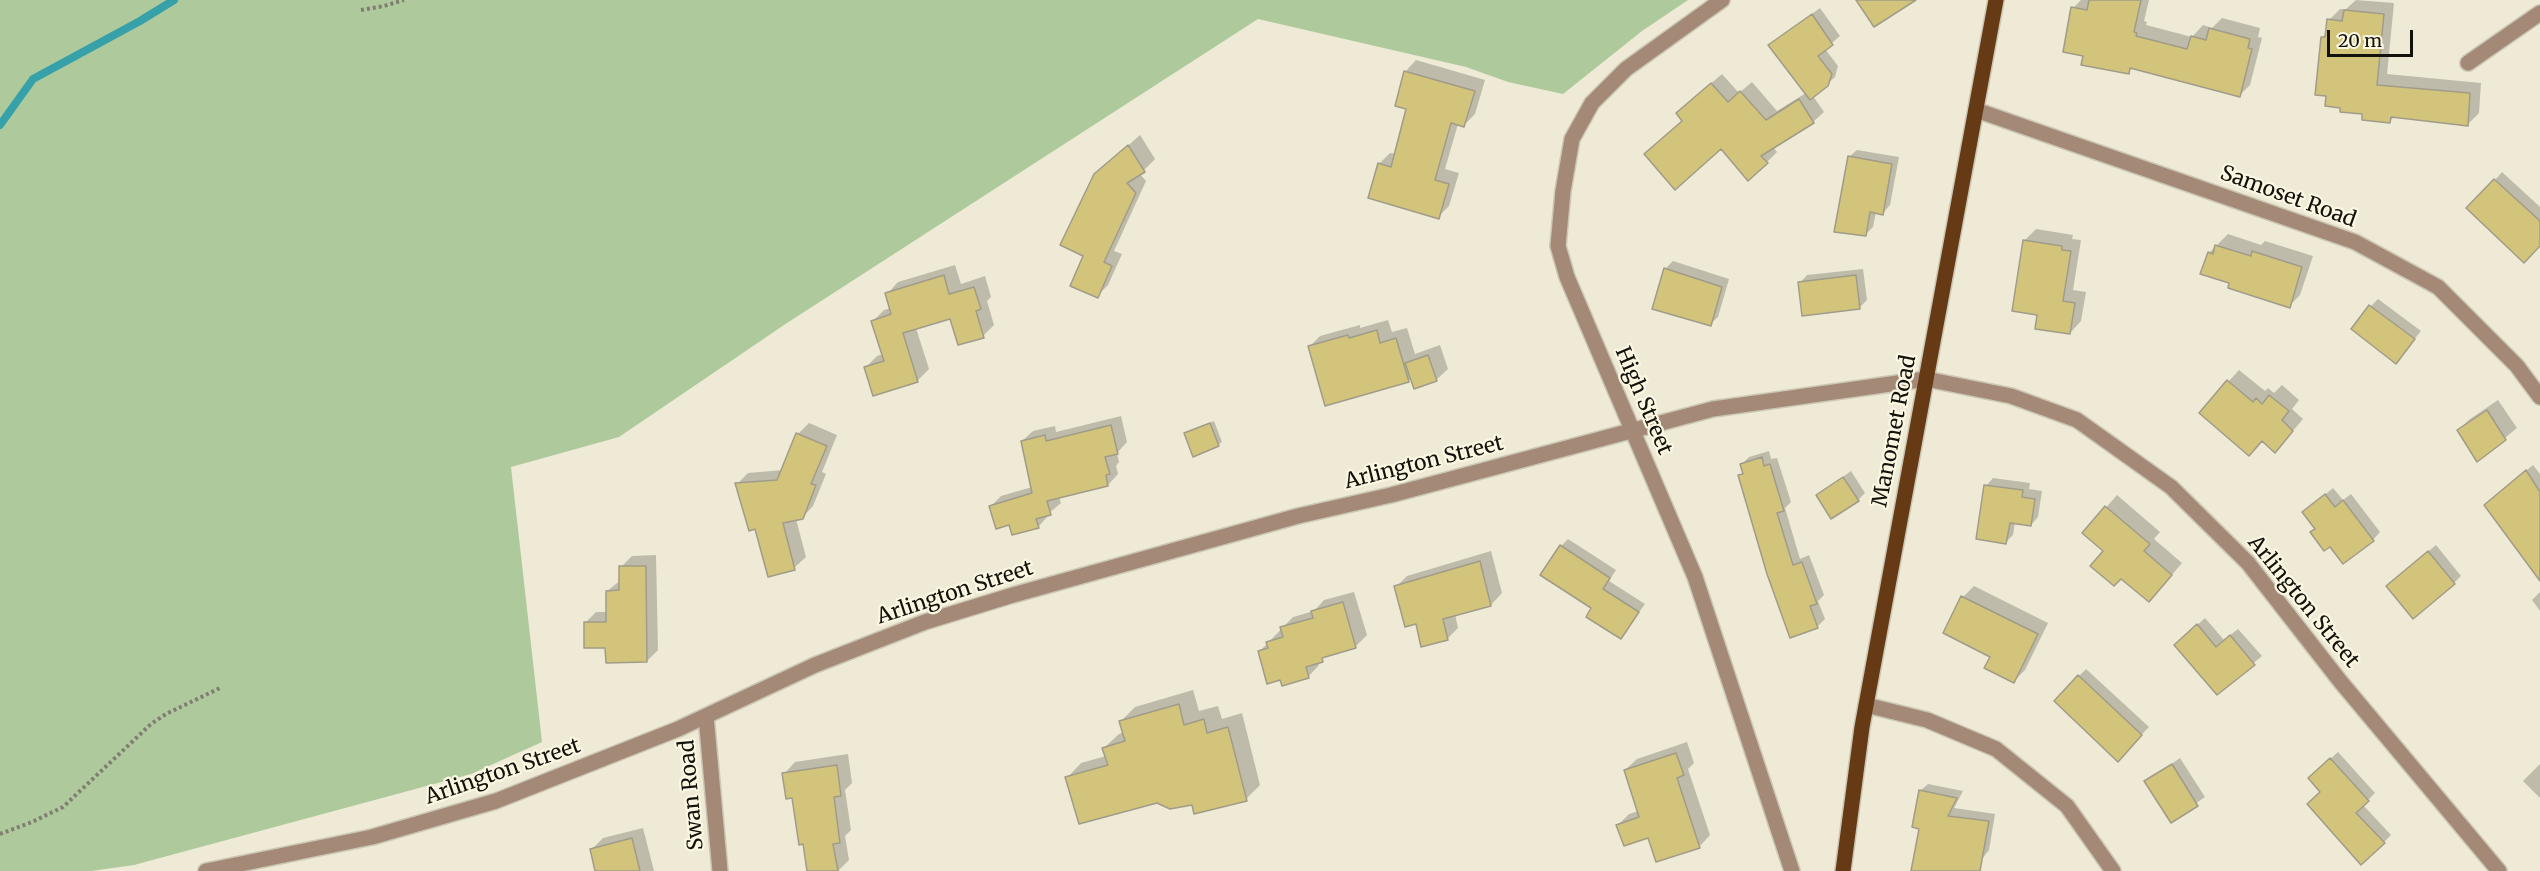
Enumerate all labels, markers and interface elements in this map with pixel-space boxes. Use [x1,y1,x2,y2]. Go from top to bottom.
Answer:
scale bar [2330,18,2416,56]
text: 20 m [2338,29,2382,52]
street label: Samoset Road [2217,161,2359,233]
street label: High Street [1609,343,1677,459]
street label: Manomet Road [1868,353,1922,509]
street label: Arlington Street [1342,431,1506,495]
street label: Arlington Street [2242,531,2364,673]
street label: Arlington Street [874,556,1036,630]
street label: Arlington Street [422,734,584,810]
street label: Swan Road [675,739,709,851]

